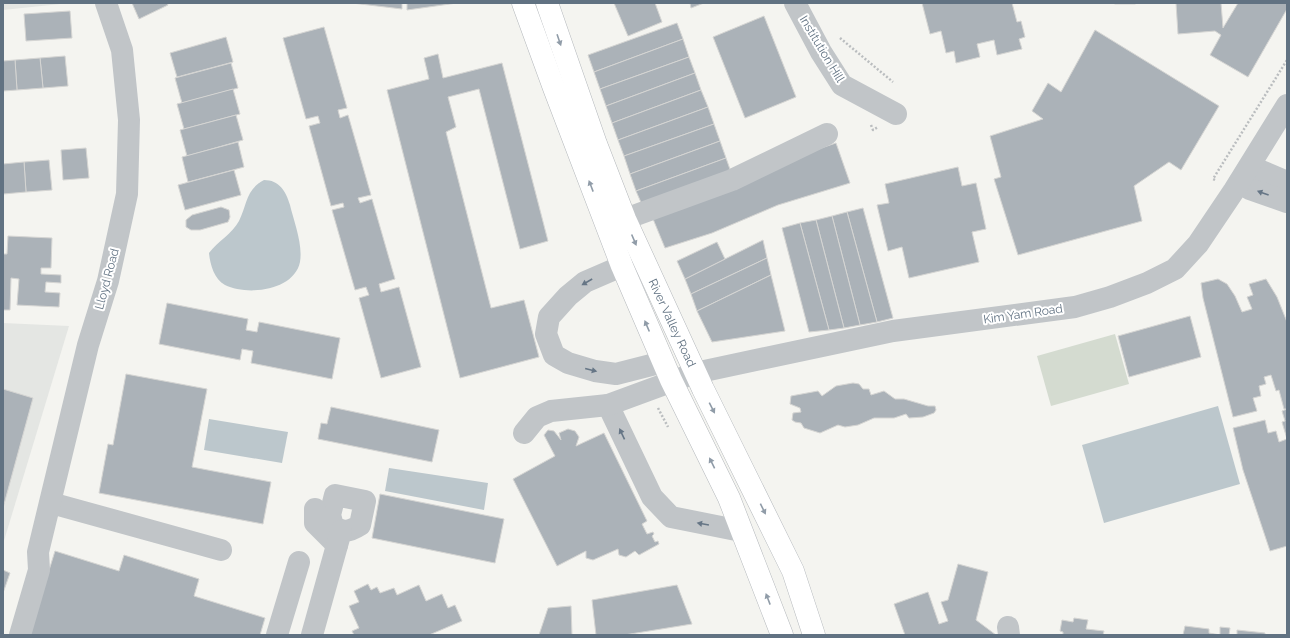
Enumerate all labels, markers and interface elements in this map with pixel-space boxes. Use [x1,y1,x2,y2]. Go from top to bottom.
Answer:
street label: Institution Hill [797,13,848,86]
one-way arrow [557,34,563,46]
one-way arrow [587,180,593,192]
one-way arrow [1256,190,1268,196]
one-way arrow [631,235,637,246]
street label: Lloyd Road [92,247,122,311]
street label: River Valley Road [645,277,699,369]
one-way arrow [581,279,593,286]
street label: Kim Yam Road [982,301,1064,327]
one-way arrow [644,320,650,331]
one-way arrow [586,367,598,373]
one-way arrow [709,402,716,414]
one-way arrow [619,428,625,440]
one-way arrow [709,458,715,469]
one-way arrow [760,504,766,515]
one-way arrow [697,521,709,527]
one-way arrow [764,592,770,604]

